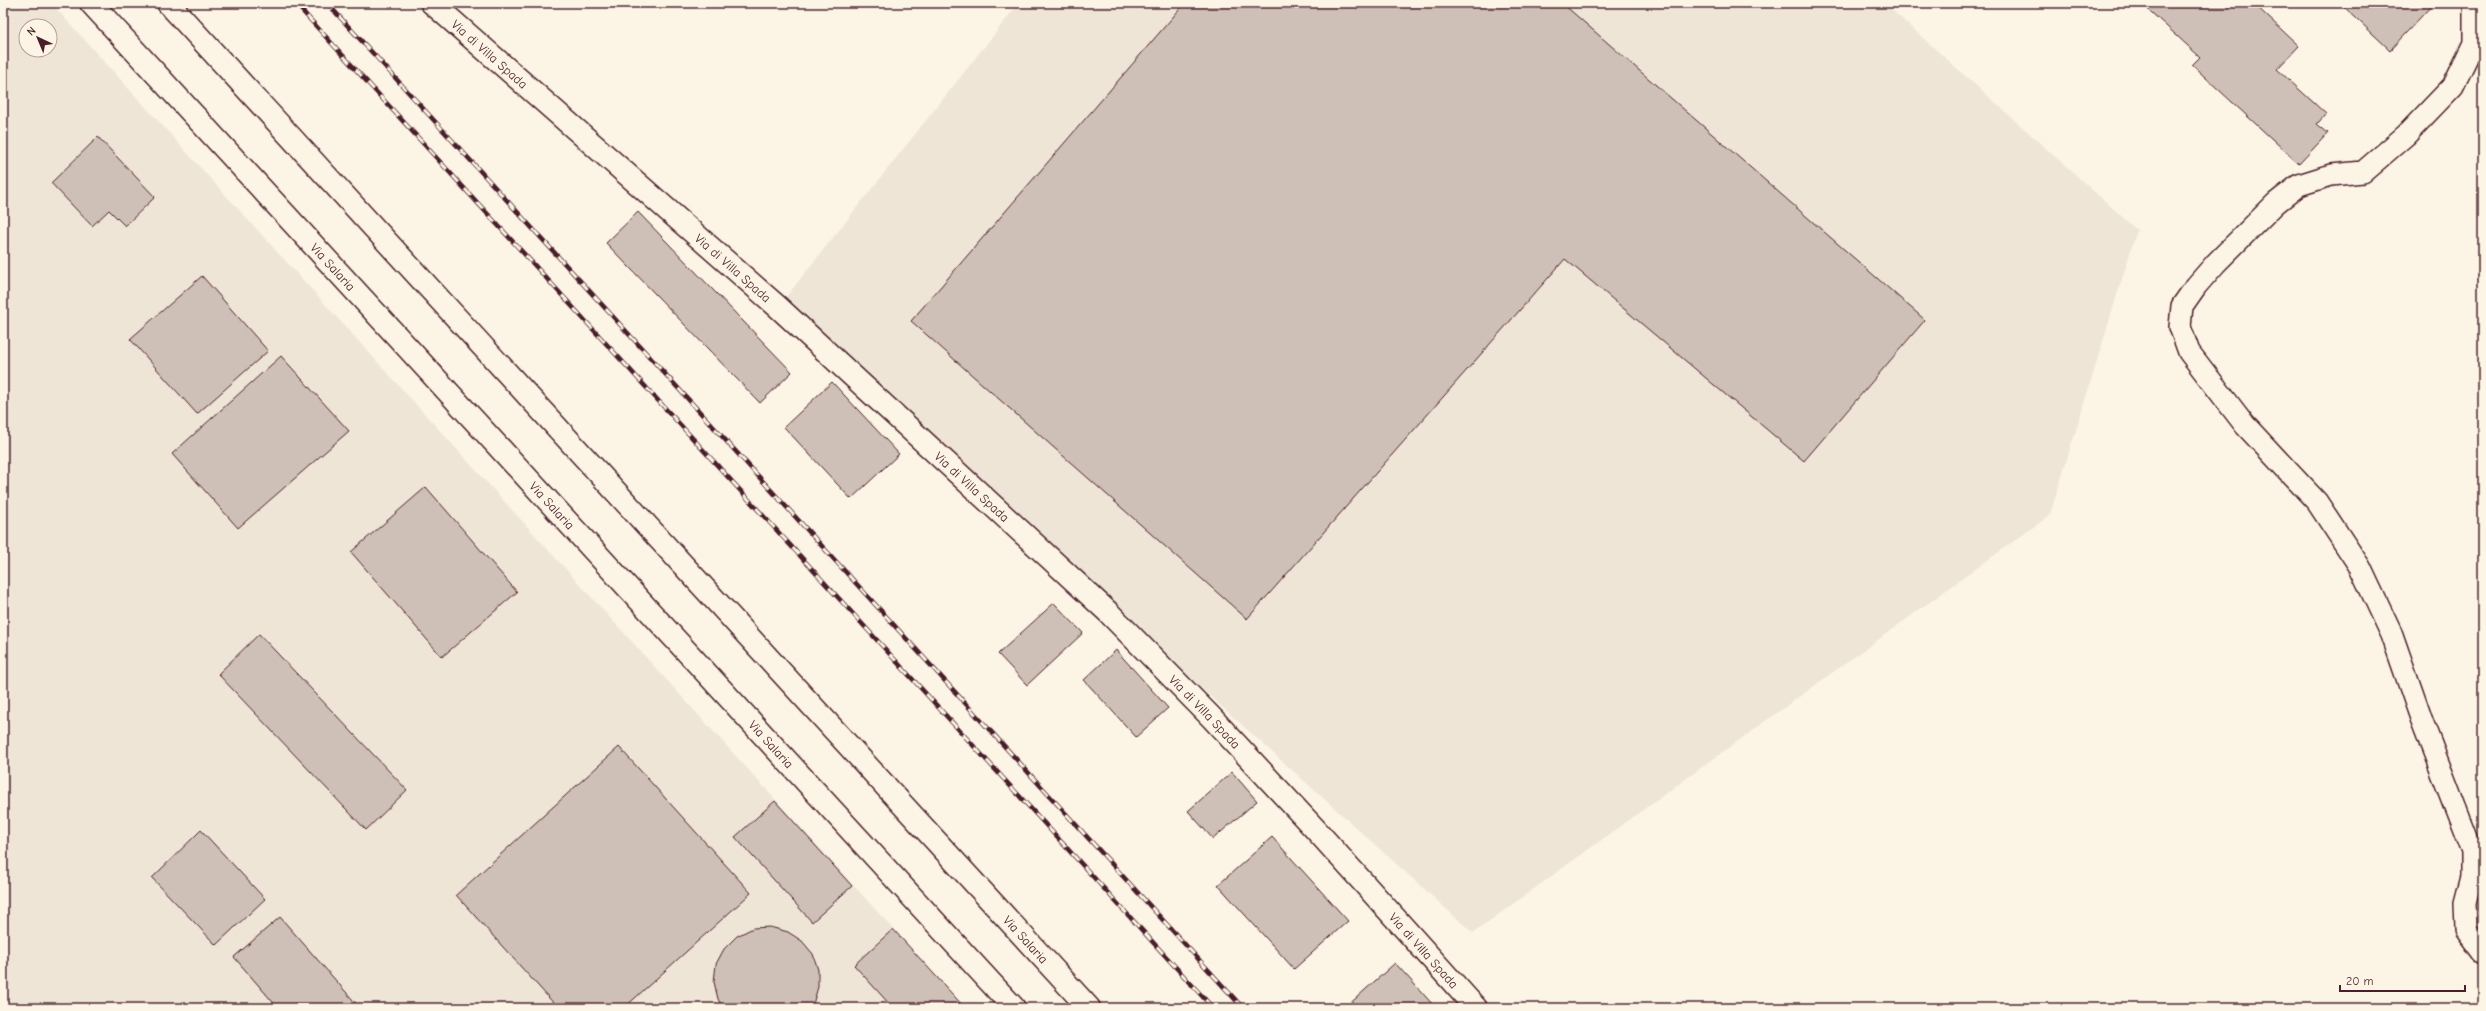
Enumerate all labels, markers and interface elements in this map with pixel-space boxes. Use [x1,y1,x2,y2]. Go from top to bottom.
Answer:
street label: Via di Villa Spada [449,16,531,91]
north arrow [18,18,58,58]
text: N [24,24,39,38]
street label: Via di Villa Spada [692,230,774,305]
street label: Via Salaria [308,240,359,294]
street label: Via di Villa Spada [932,448,1013,525]
street label: Via Salaria [527,478,578,532]
street label: Via di Villa Spada [1166,672,1244,751]
street label: Via Salaria [746,717,797,771]
street label: Via di Villa Spada [1386,909,1462,991]
street label: Via Salaria [1000,912,1052,966]
scale bar [2340,967,2465,993]
text: 20 m [2346,974,2374,988]

